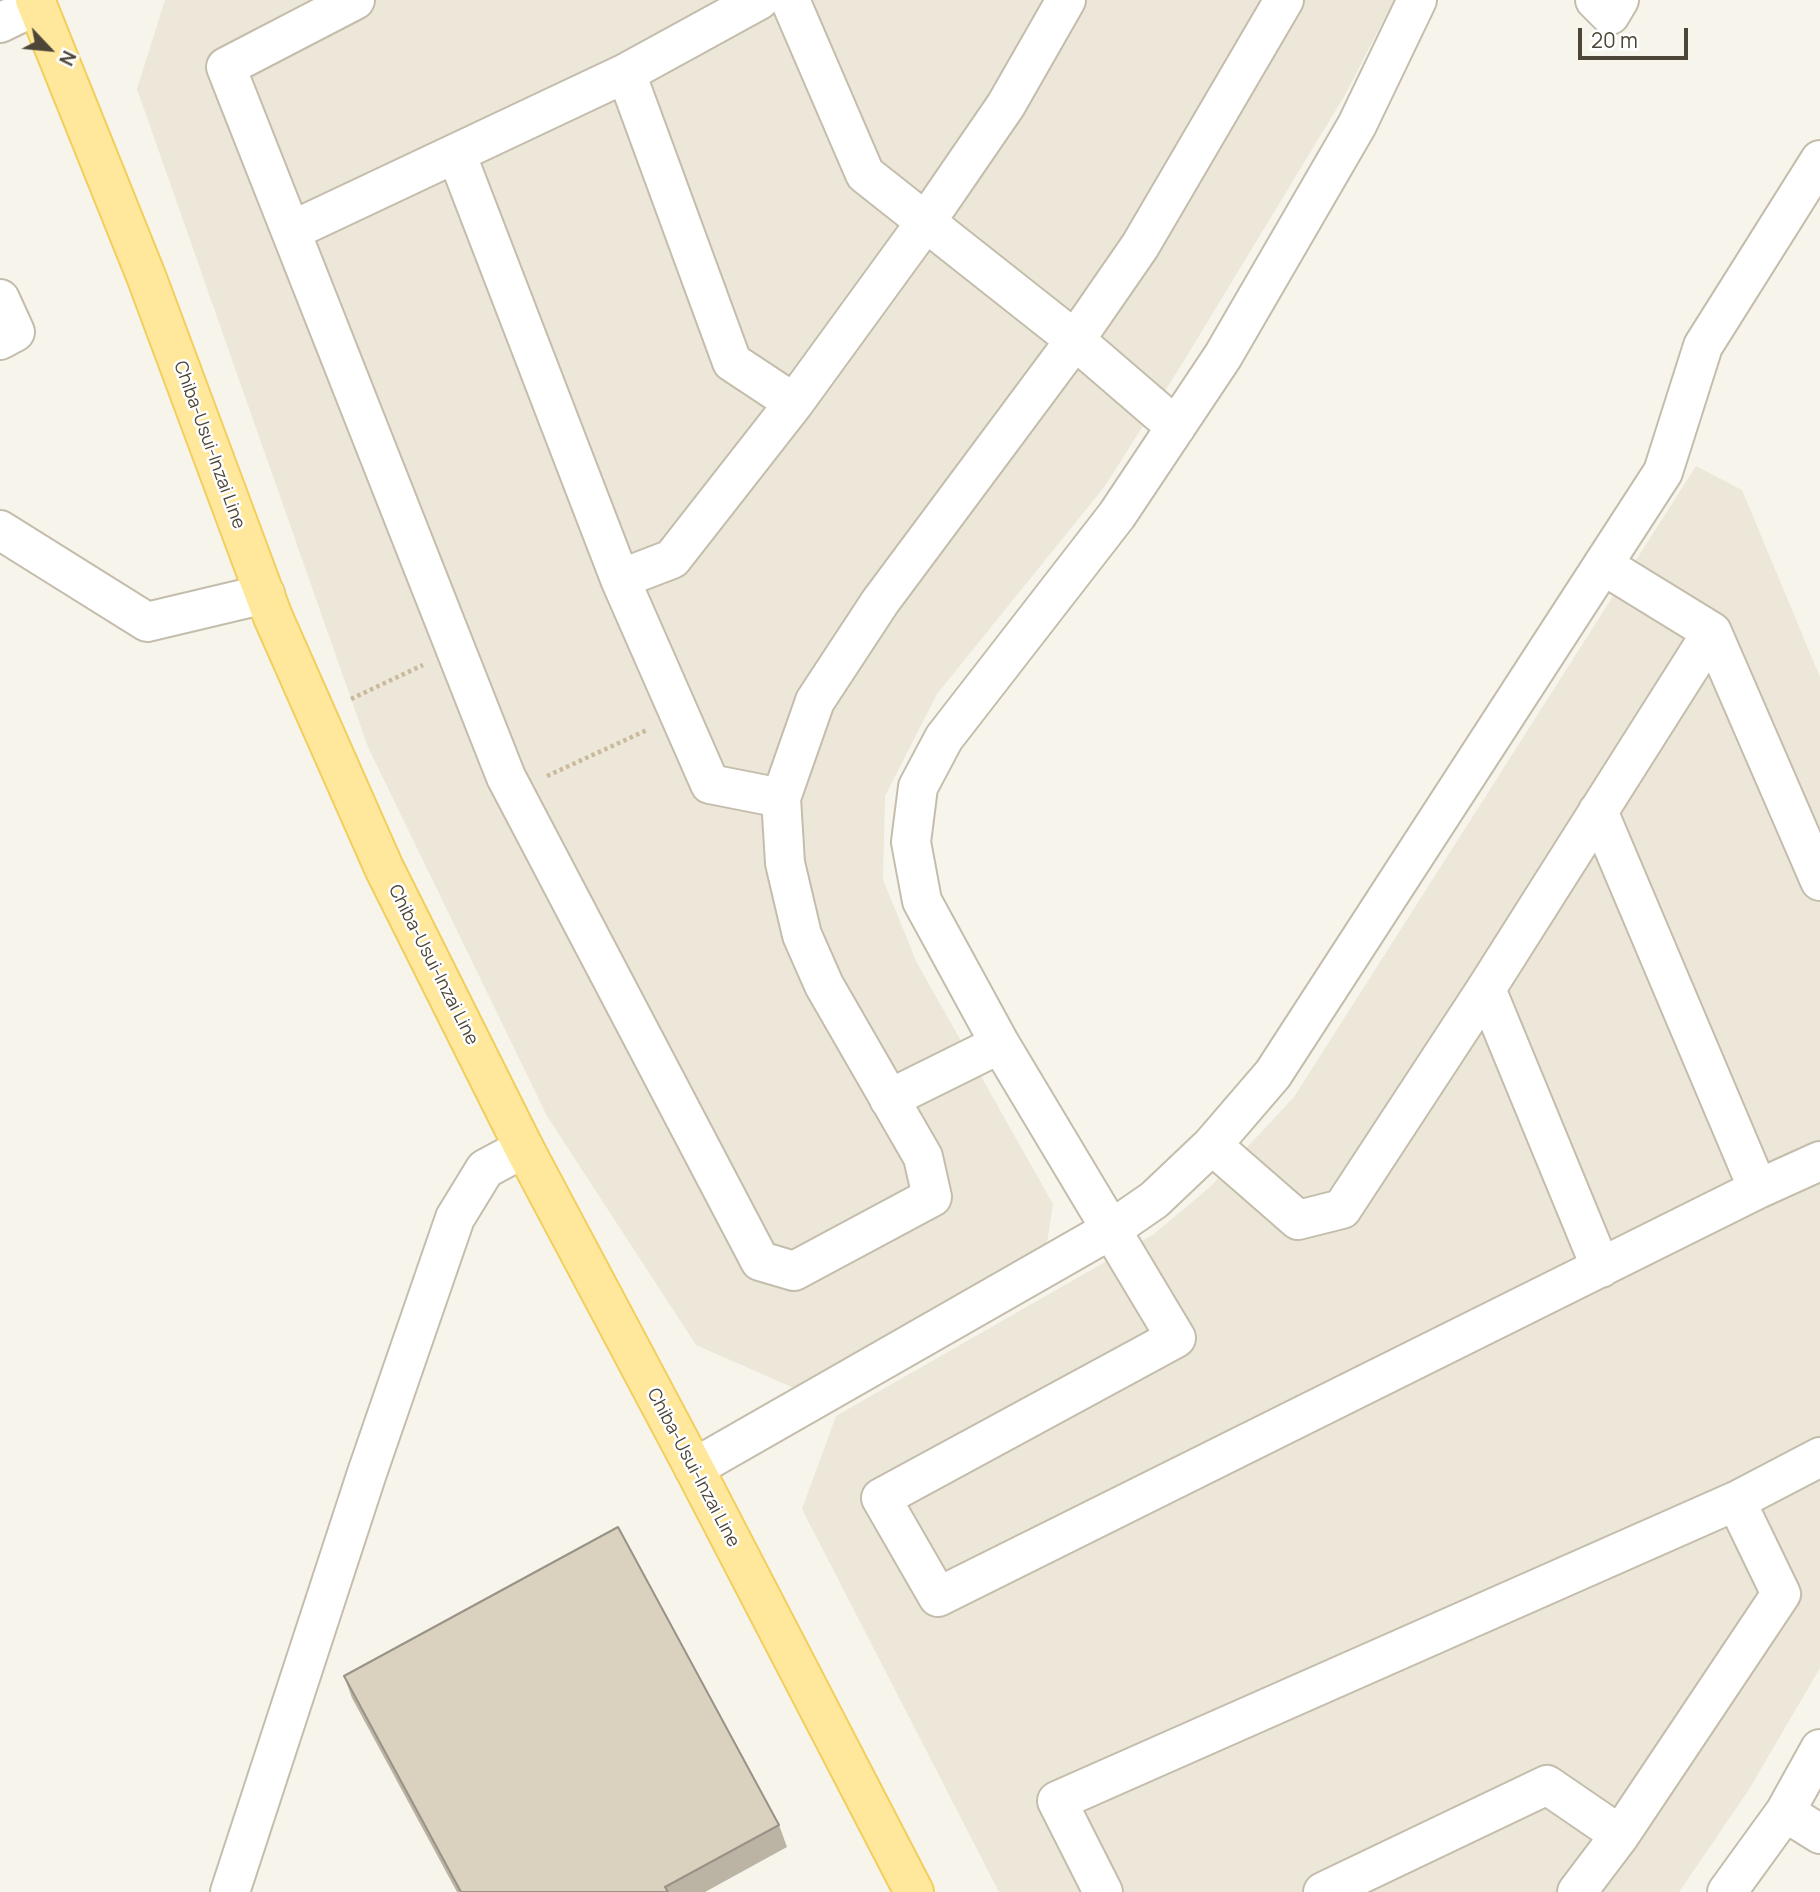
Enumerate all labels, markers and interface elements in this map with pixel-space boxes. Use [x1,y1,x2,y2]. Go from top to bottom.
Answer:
north arrow [14,14,84,84]
scale bar [1582,14,1692,58]
text: 20 m [1591,26,1638,54]
text: N [53,46,83,70]
street label: Chiba-Usui-Inzai Line [169,358,249,532]
street label: Chiba-Usui-Inzai Line [383,881,483,1049]
street label: Chiba-Usui-Inzai Line [642,1385,744,1551]

